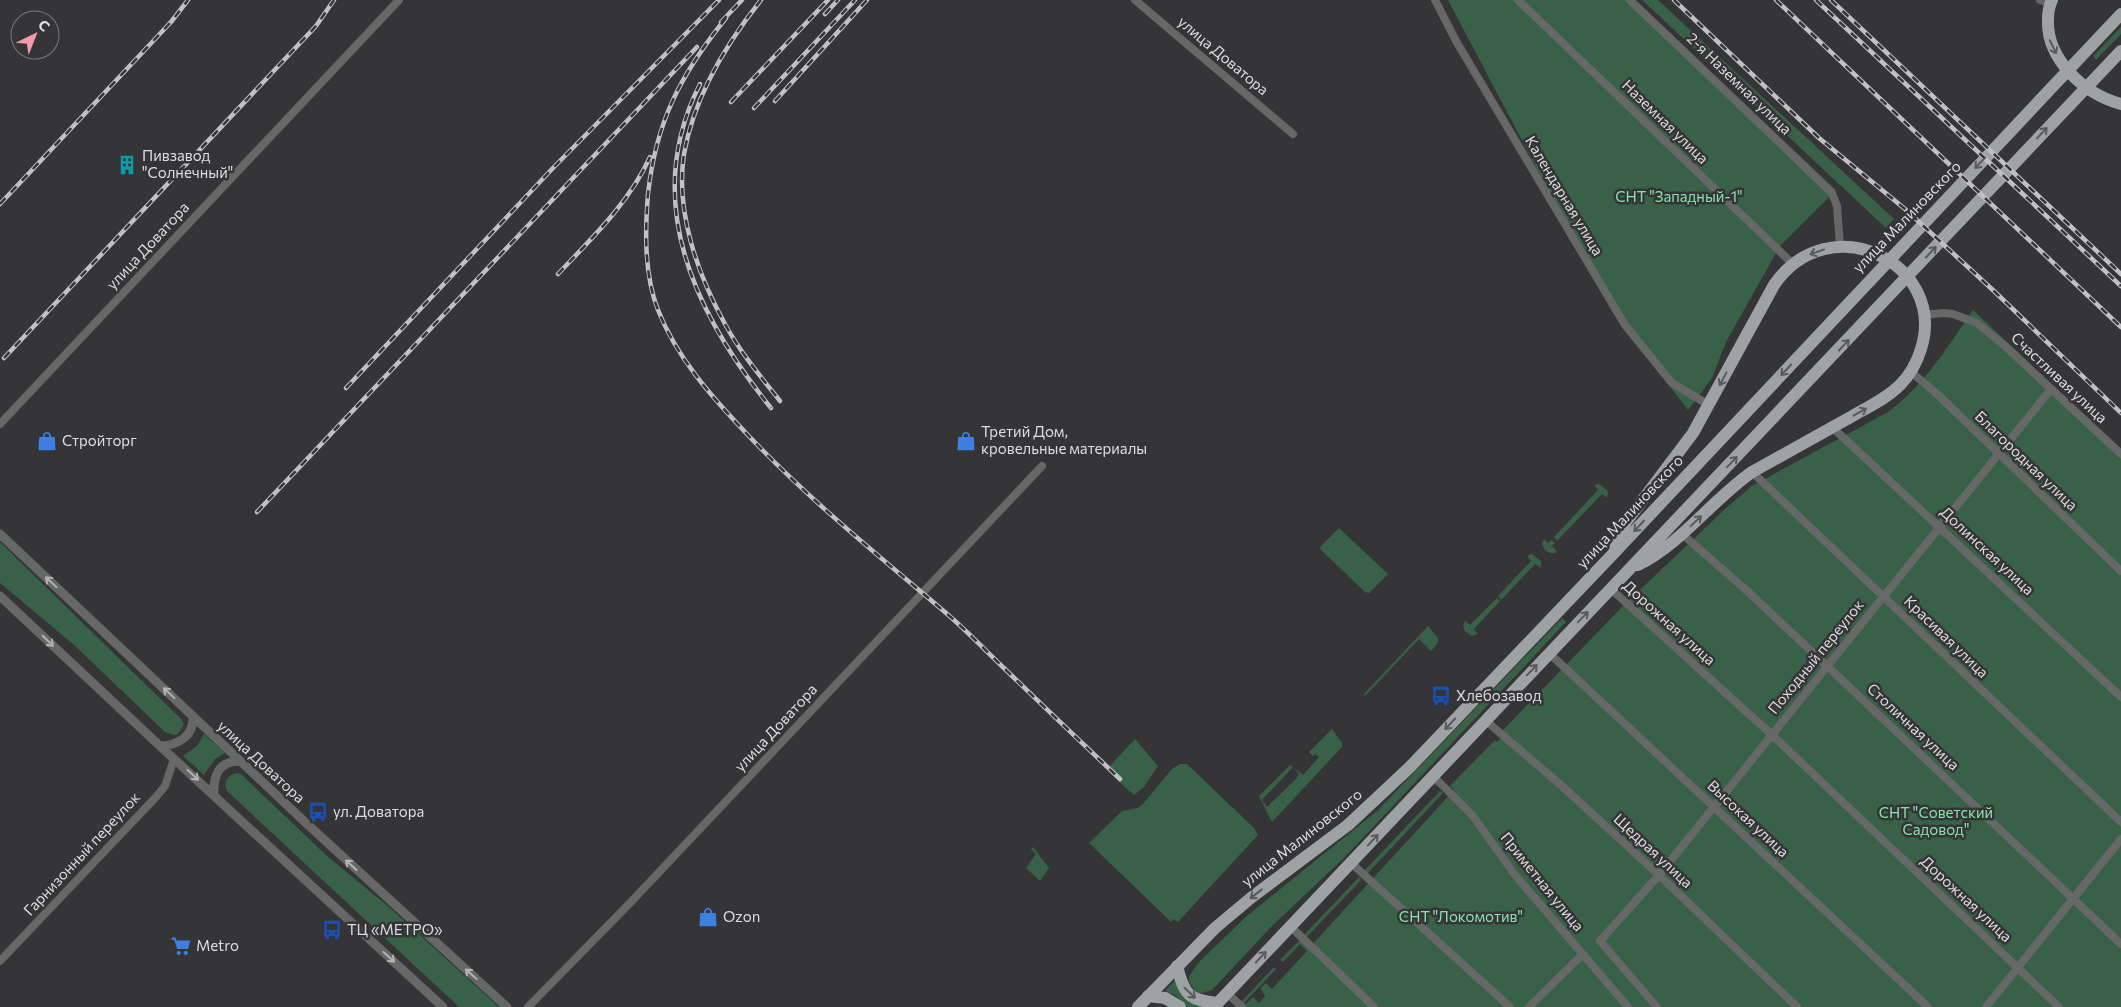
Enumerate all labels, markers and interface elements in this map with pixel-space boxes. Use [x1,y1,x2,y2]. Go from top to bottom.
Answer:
north arrow [10,10,60,60]
street label: улица Доватора [1175,12,1273,98]
text: С [35,16,54,35]
street label: 2-я Наземная улица [1684,29,1796,138]
one-way arrow [2049,39,2059,54]
street label: Наземная улица [1619,76,1713,167]
one-way arrow [2036,127,2048,140]
street label: Календарная улица [1522,132,1608,259]
place label: Пивзавод "Солнечный" [142,146,233,181]
building icon: Пивзавод "Солнечный" [116,154,138,176]
street label: улица Малиновского [1848,157,1964,276]
one-way arrow [1975,157,1987,169]
park label: СНТ "Западный-1" [1615,187,1743,205]
street label: улица Доватора [102,198,192,293]
one-way arrow [1925,246,1937,259]
one-way arrow [1809,248,1825,257]
street label: Счастливая улица [2008,328,2112,426]
one-way arrow [1838,338,1850,351]
one-way arrow [1780,363,1792,376]
one-way arrow [1718,372,1728,386]
one-way arrow [1852,407,1867,417]
street label: Благородная улица [1972,407,2082,514]
place label: Третий Дом, кровельные материалы [981,422,1147,457]
shop icon: Стройторг [36,430,58,452]
shop icon: Третий Дом, кровельные материалы [955,430,977,452]
place label: Стройторг [62,431,137,449]
street label: улица Малиновского [1572,451,1686,572]
one-way arrow [1726,456,1738,469]
street label: Долинская улица [1937,502,2038,598]
one-way arrow [1690,515,1703,527]
one-way arrow [1633,520,1645,533]
one-way arrow [44,576,57,588]
street label: Дорожная улица [1620,576,1720,668]
street label: Красивая улица [1901,592,1993,681]
street label: Походный переулок [1764,596,1867,717]
one-way arrow [1577,611,1589,624]
one-way arrow [42,635,54,647]
one-way arrow [1526,664,1538,677]
street label: Столичная улица [1864,679,1963,773]
street label: улица Доватора [730,680,820,775]
bus stop icon: Хлебозавод [1430,685,1452,707]
place label: Хлебозавод [1456,686,1542,704]
one-way arrow [162,687,175,699]
street label: улица Доватора [214,716,309,806]
one-way arrow [1444,718,1456,731]
one-way arrow [186,770,199,781]
street label: Высокая улица [1704,776,1793,860]
street label: улица Малиновского [1237,785,1365,890]
street label: Гарнизонный переулок [19,788,143,919]
bus stop icon: ул. Доватора [307,801,329,823]
place label: ул. Доватора [333,802,424,820]
park label: СНТ "Советский Садовод" [1879,803,1993,838]
street label: Щедрая улица [1611,809,1697,891]
street label: Приметная улица [1497,828,1588,935]
one-way arrow [1367,833,1379,846]
street label: Дорожная улица [1917,851,2016,945]
one-way arrow [344,859,357,871]
one-way arrow [1250,888,1263,899]
shop icon: Ozon [697,906,719,928]
place label: Ozon [723,907,760,925]
park label: СНТ "Локомотив" [1399,907,1523,925]
bus stop icon: ТЦ «МЕТРО» [321,919,343,941]
place label: ТЦ «МЕТРО» [347,920,443,938]
supermarket icon: Metro [170,935,192,957]
place label: Metro [196,936,239,954]
one-way arrow [382,951,395,963]
one-way arrow [1255,951,1267,963]
one-way arrow [464,968,477,980]
one-way arrow [1183,987,1196,999]

